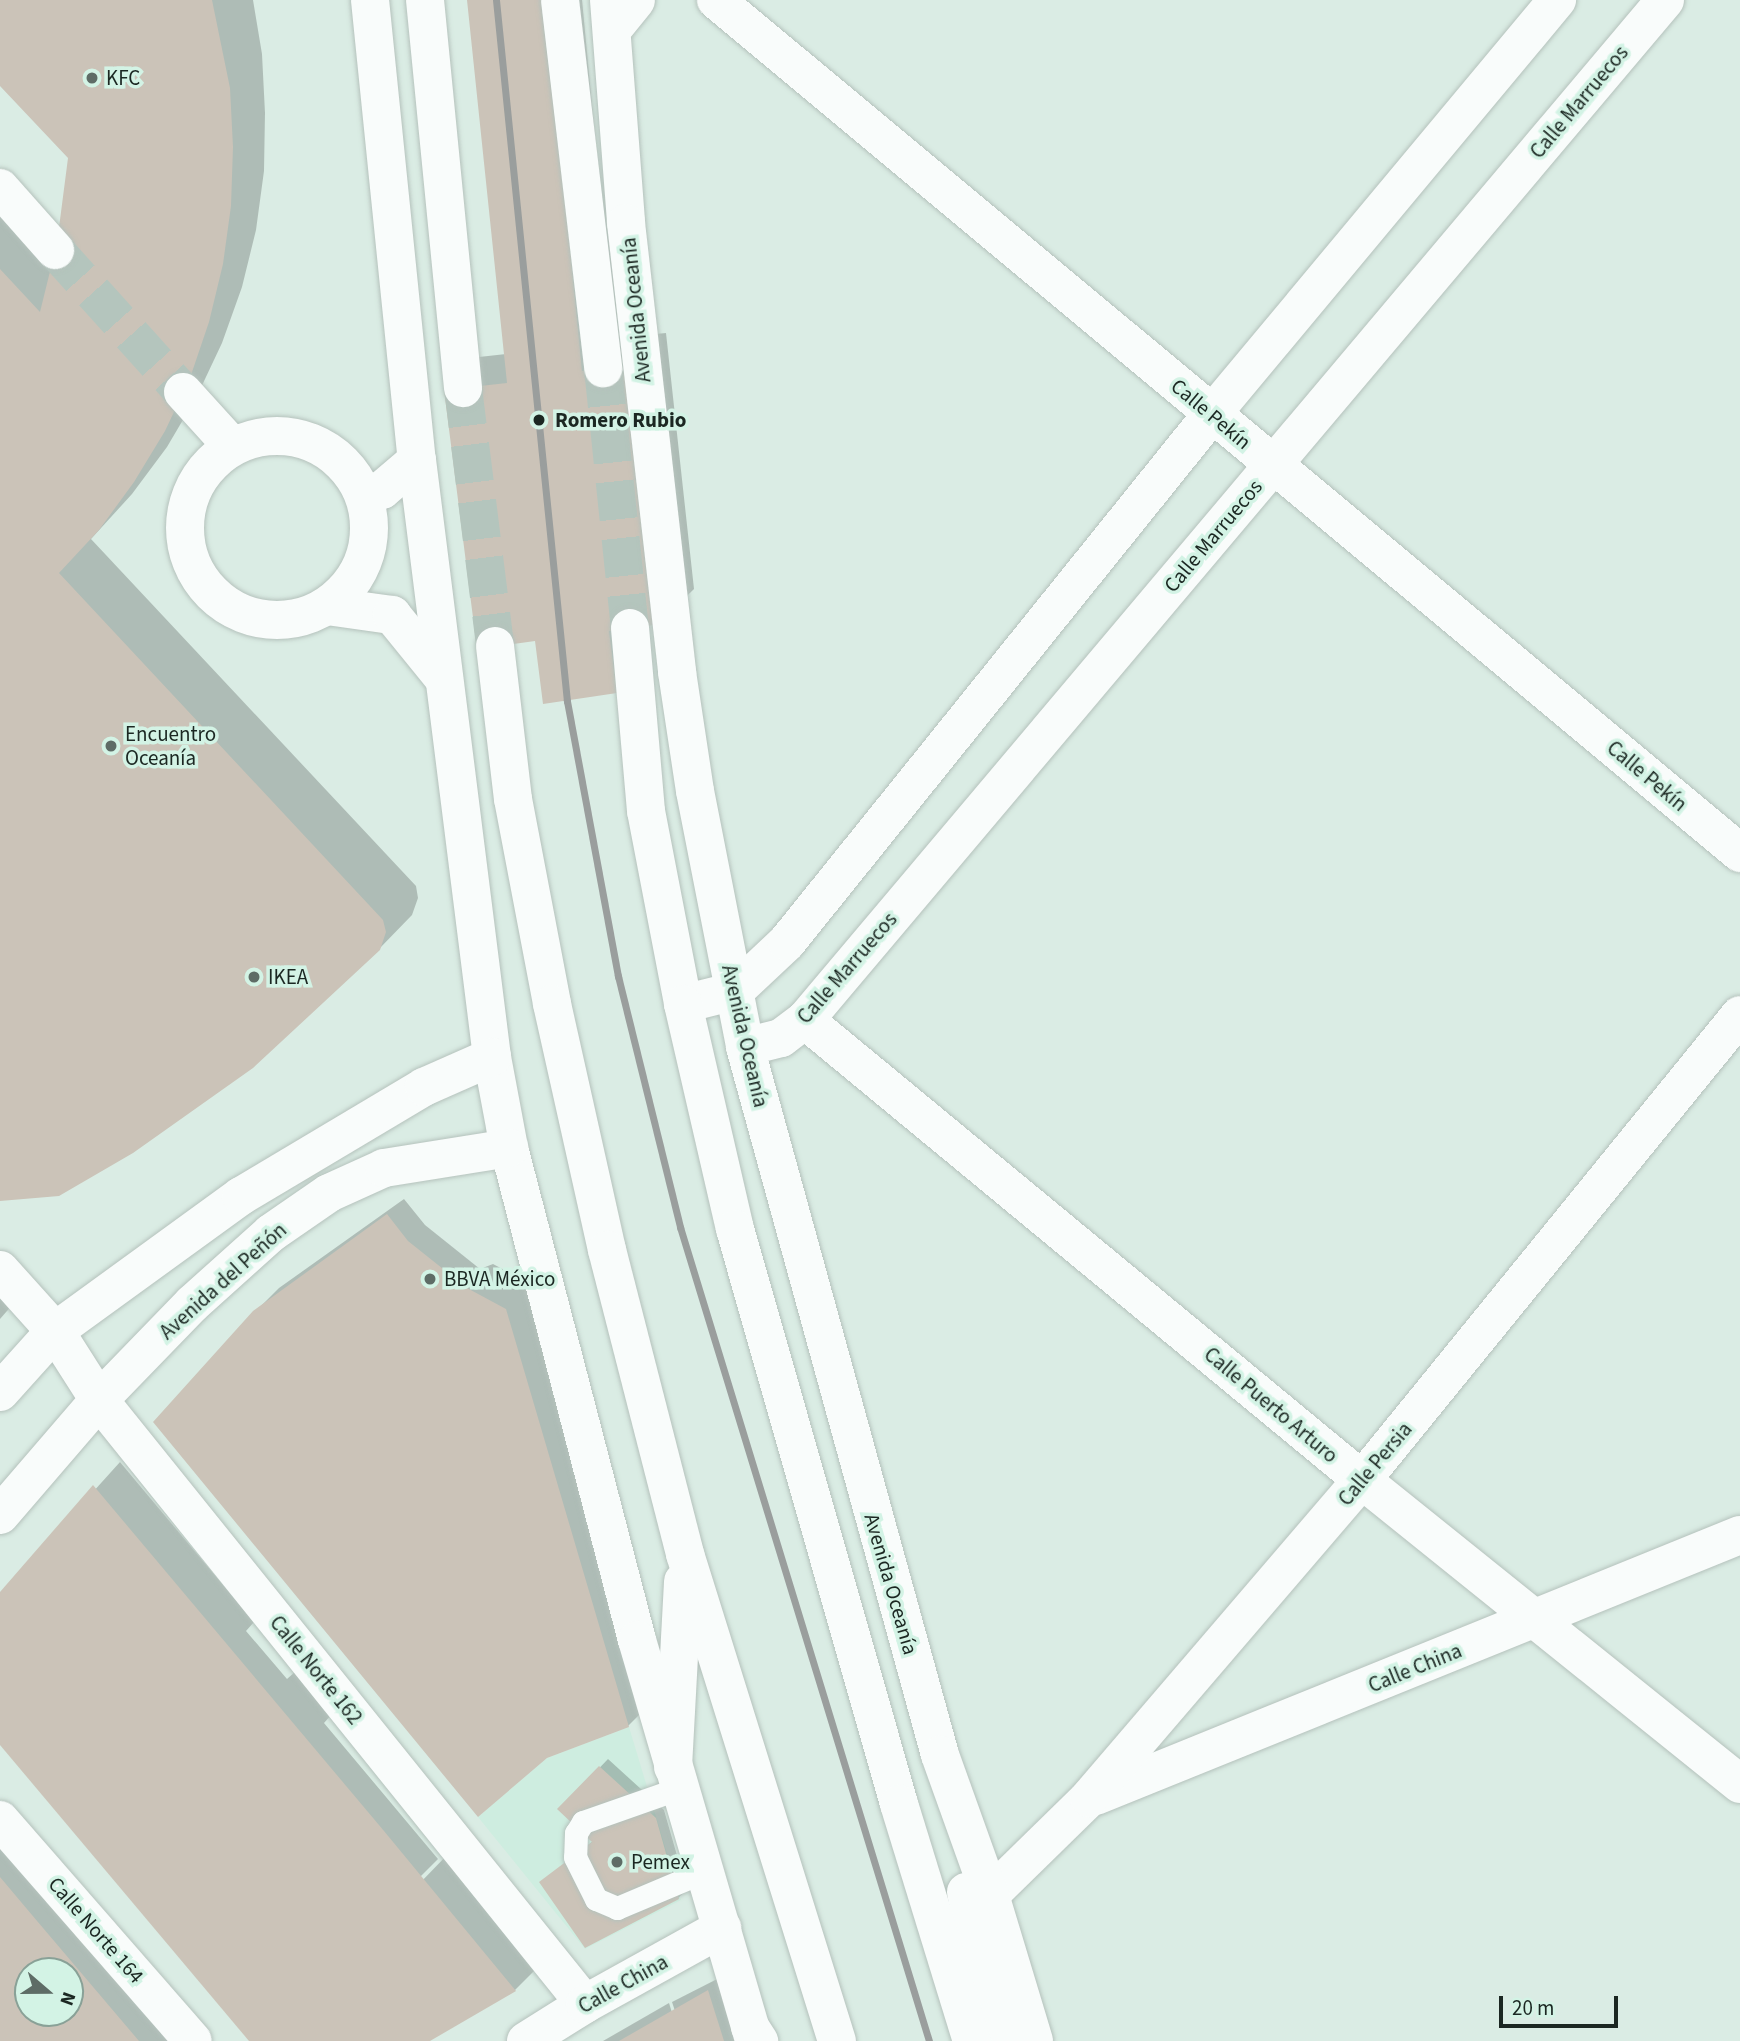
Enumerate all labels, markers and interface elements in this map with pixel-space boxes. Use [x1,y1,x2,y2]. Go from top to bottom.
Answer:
street label: Calle Marruecos [1525,40,1633,164]
place label: KFC [106,65,140,91]
marker: KFC [84,70,100,86]
street label: Avenida Oceanía [616,236,656,384]
street label: Calle Pekín [1166,373,1256,455]
place label: Romero Rubio [555,407,686,433]
marker: Romero Rubio [529,410,549,430]
street label: Calle Marruecos [1159,474,1267,598]
place label: Encuentro Oceanía [125,721,216,771]
street label: Calle Pekín [1602,735,1692,817]
marker: Encuentro Oceanía [103,738,119,754]
street label: Calle Marruecos [792,907,902,1029]
street label: Avenida Oceanía [716,962,774,1110]
place label: IKEA [268,964,308,990]
marker: IKEA [246,969,262,985]
street label: Avenida del Peñón [154,1217,292,1345]
place label: BBVA México [444,1266,555,1292]
marker: BBVA México [422,1271,438,1287]
street label: Calle Puerto Arturo [1199,1342,1343,1468]
street label: Calle Persia [1333,1417,1417,1511]
street label: Avenida Oceanía [859,1511,923,1657]
street label: Calle Norte 162 [264,1610,368,1730]
street label: Calle China [1365,1638,1465,1698]
place label: Pemex [631,1849,690,1875]
marker: Pemex [609,1854,625,1870]
street label: Calle Norte 164 [43,1872,149,1988]
street label: Calle China [574,1949,672,2019]
north arrow [14,1957,84,2027]
scale bar [1502,1982,1621,2026]
text: N [52,1988,82,2009]
text: 20 m [1512,1993,1554,2023]

